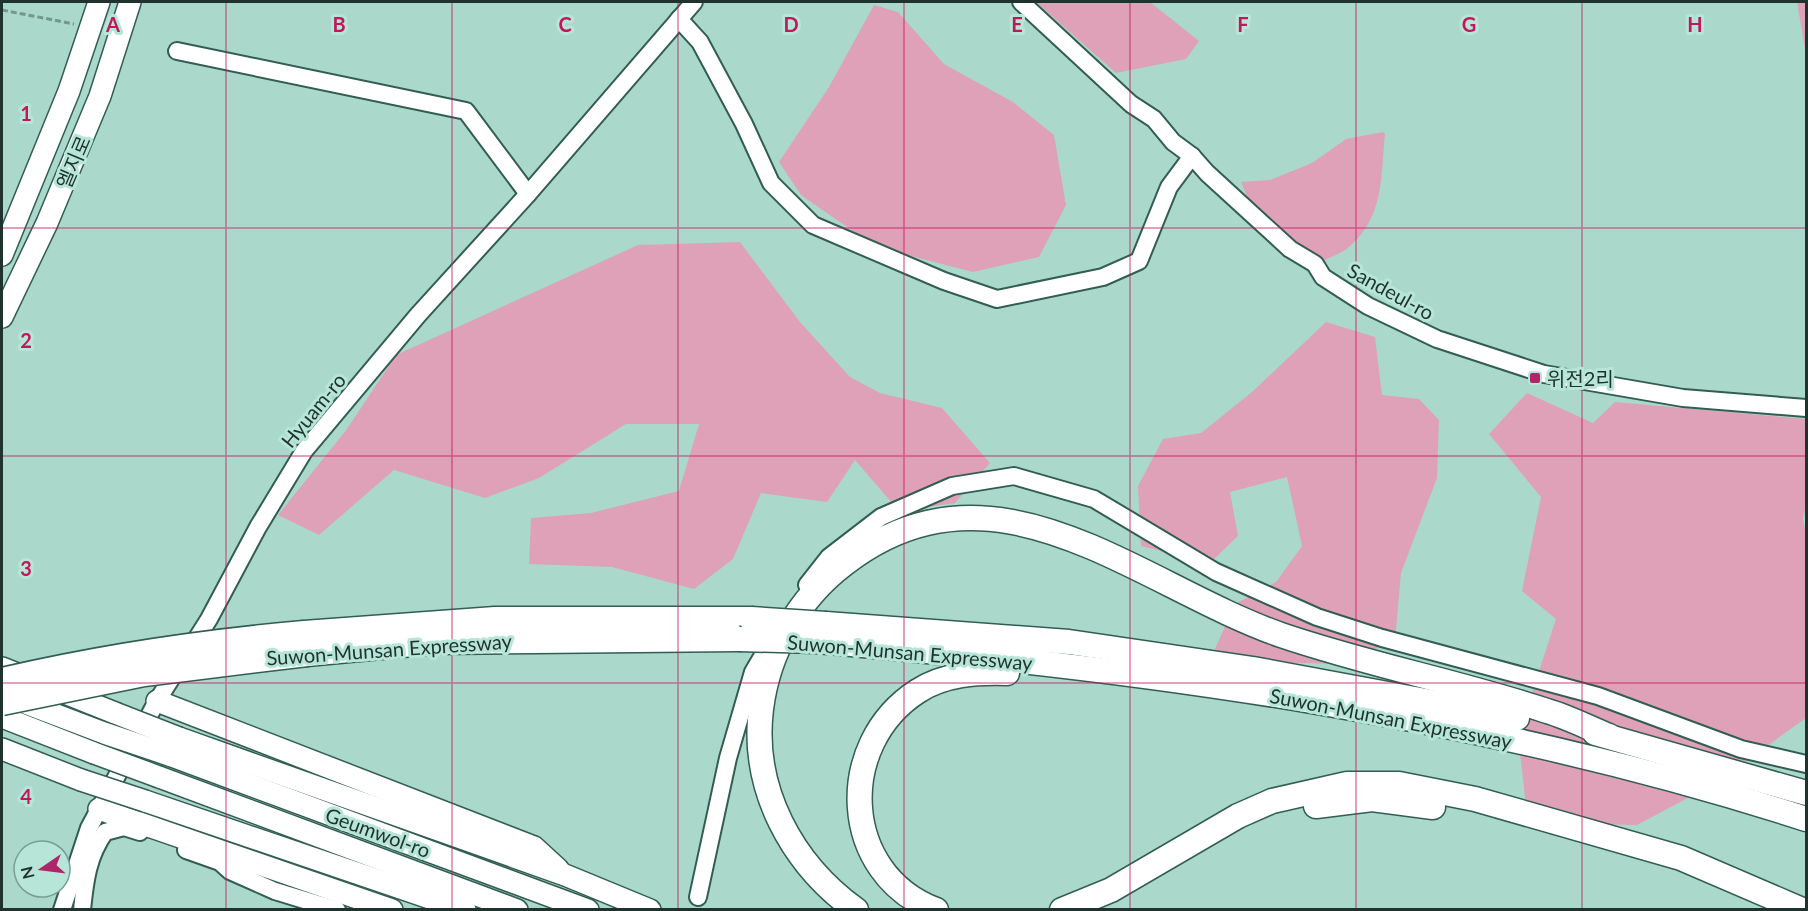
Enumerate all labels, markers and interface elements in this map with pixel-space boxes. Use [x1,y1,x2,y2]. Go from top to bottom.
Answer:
text: A [105,12,120,36]
text: B [332,12,346,36]
text: C [558,12,572,36]
text: D [783,12,799,36]
text: E [1011,12,1023,36]
text: F [1237,12,1249,36]
text: G [1462,12,1476,36]
text: H [1687,12,1703,36]
text: 1 [20,101,32,125]
street label: 엘지로 [51,132,95,192]
street label: Sandeul-ro [1344,257,1438,325]
text: 2 [20,328,32,352]
place label: 위전2리 [1547,366,1614,390]
street label: Hyuam-ro [276,368,350,452]
marker: 위전2리 [1528,371,1542,385]
text: 3 [20,556,32,580]
street label: Suwon-Munsan Expressway [265,628,513,670]
street label: Suwon-Munsan Expressway [786,629,1034,675]
street label: Suwon-Munsan Expressway [1268,683,1515,753]
text: 4 [20,784,32,808]
street label: Geumwol-ro [322,802,434,862]
north arrow [12,839,72,899]
text: N [16,864,38,881]

